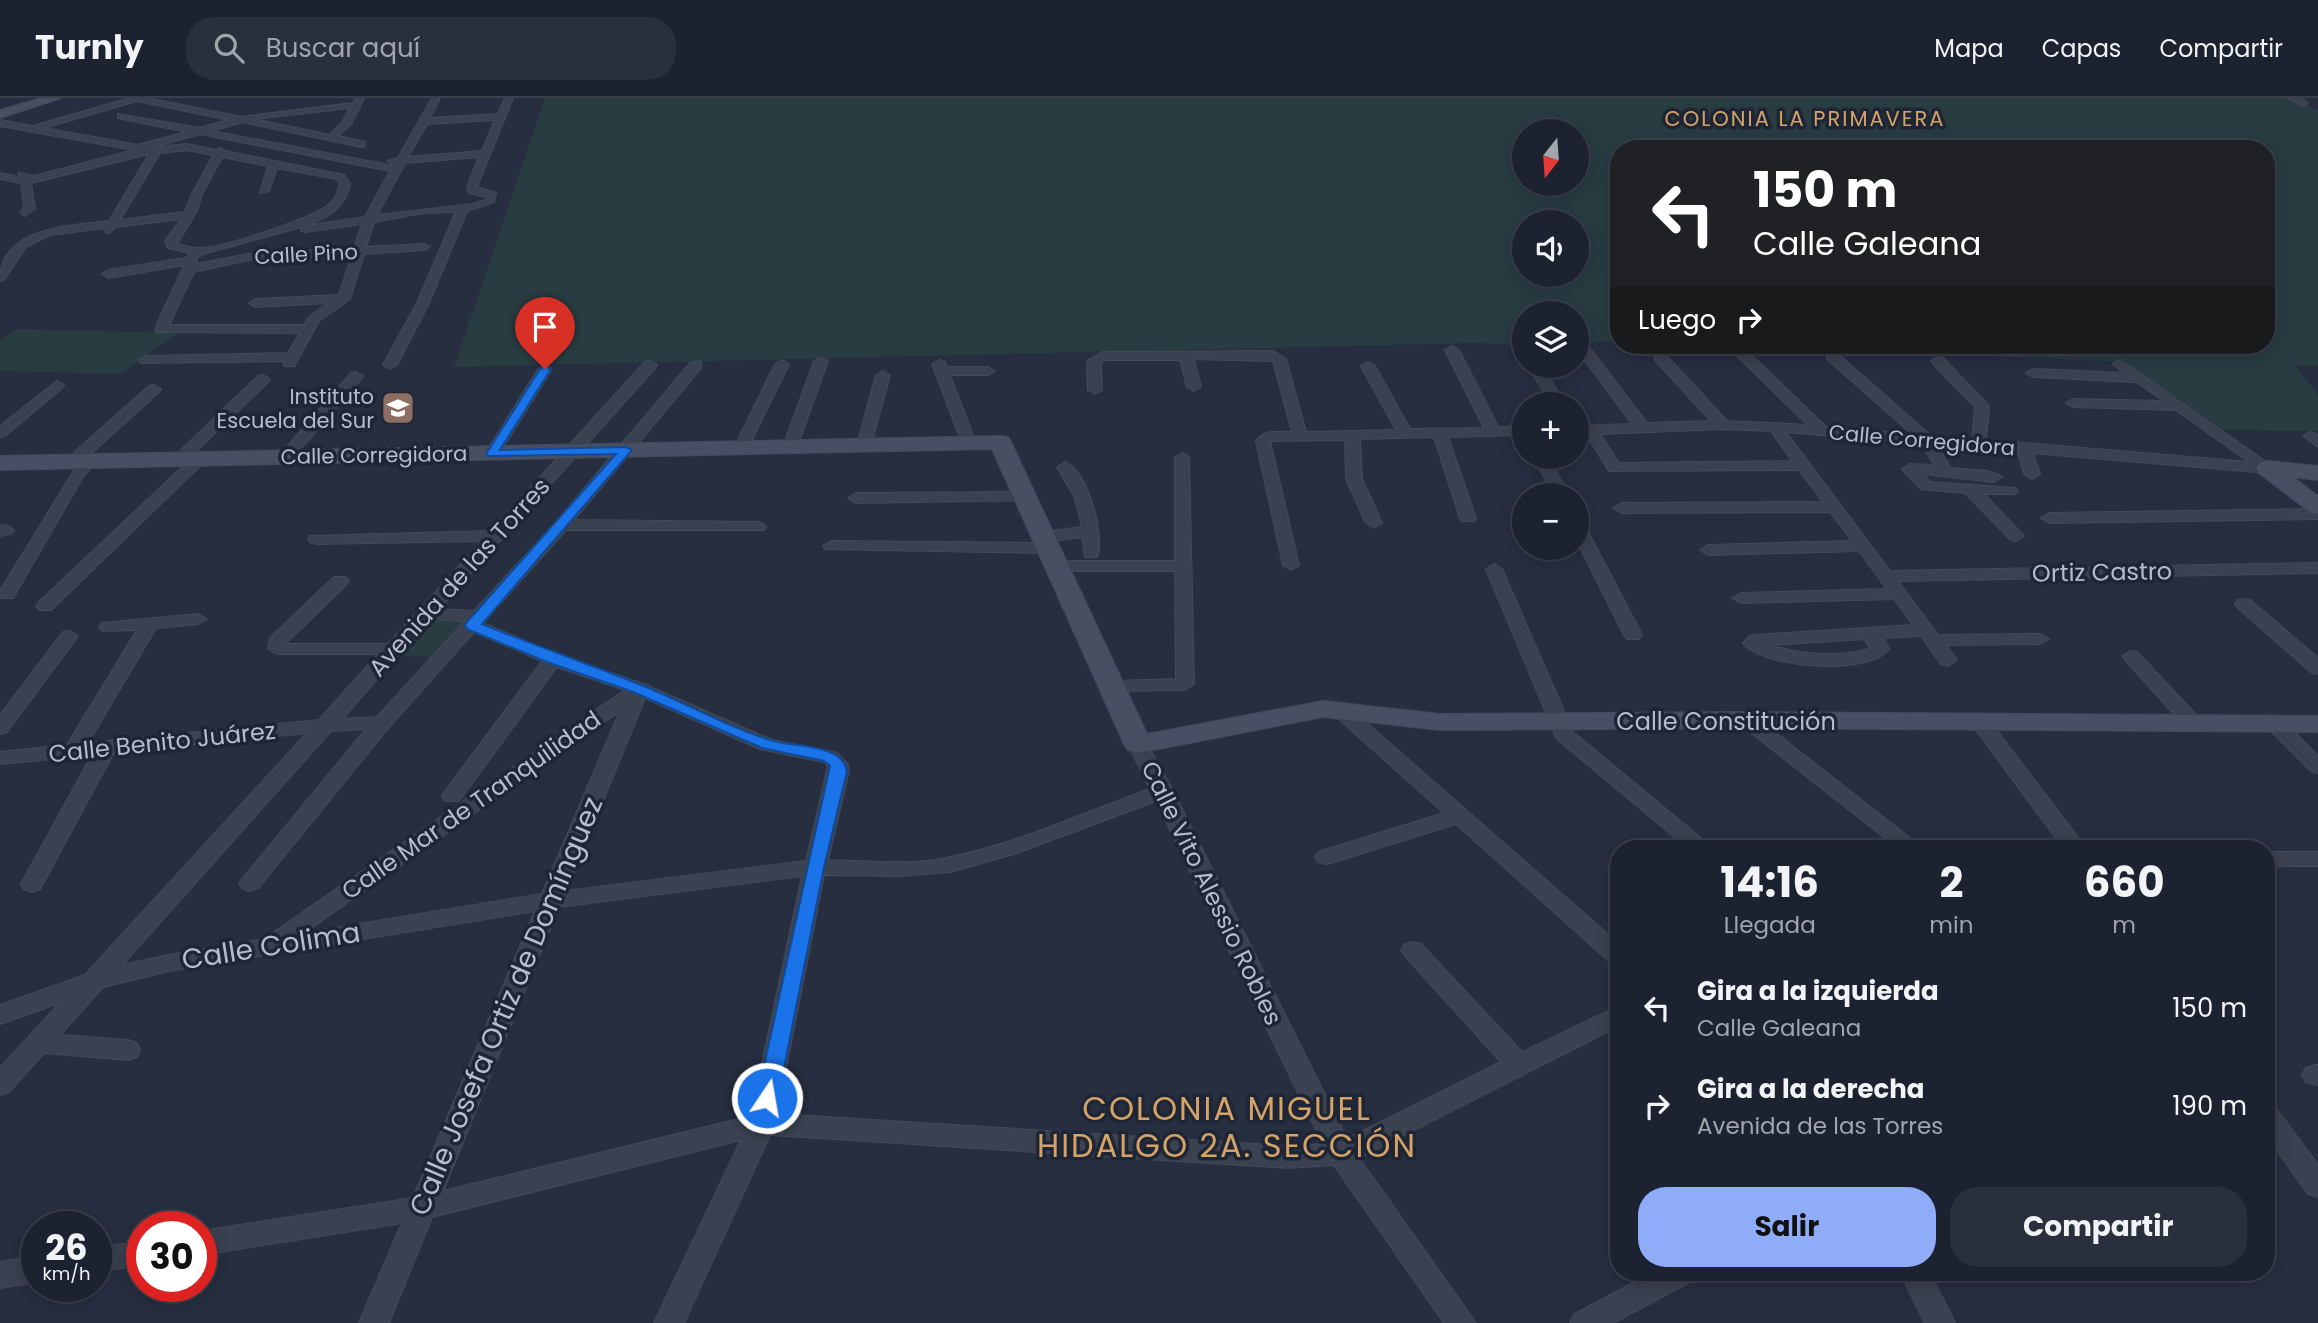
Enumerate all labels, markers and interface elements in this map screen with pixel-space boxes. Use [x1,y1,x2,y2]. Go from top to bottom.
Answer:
search box [186,17,676,80]
text: Turnly [35,24,144,71]
icon: search [210,29,248,67]
text: Buscar aquí [266,30,420,66]
text: Mapa [1934,32,2004,65]
text: Capas [2042,32,2121,65]
text: Compartir [2159,32,2283,65]
district label: COLONIA LA PRIMAVERA [1664,104,1946,133]
north arrow [1512,119,1589,196]
map controls [1512,119,1589,560]
text: 150 m [1753,156,1898,224]
icon: left [1638,168,1729,259]
button: sound [1512,210,1589,287]
text: Calle Galeana [1753,221,1981,266]
street label: Calle Pino [254,237,358,271]
pin [515,297,575,369]
button: layers [1512,301,1589,378]
icon: right [1730,301,1768,339]
text: Luego [1638,302,1716,338]
icon: arrive [526,308,564,346]
place label: Instituto Escuela del Sur [217,382,374,435]
school or university icon: Instituto Escuela del Sur [379,389,417,427]
button: + [1512,392,1589,469]
street label: Calle Corregidora [1828,417,2016,463]
street label: Calle Corregidora [280,439,468,471]
street label: Avenida de las Torres [361,471,557,683]
button: − [1512,483,1589,560]
street label: Ortiz Castro [2032,554,2172,590]
street label: Calle Mar de Tranquilidad [335,703,607,907]
street label: Calle Constitución [1616,705,1836,738]
street label: Calle Benito Juárez [47,714,277,770]
street label: Calle Vito Alessio Robles [1134,756,1290,1030]
street label: Calle Josefa Ortiz de Domínguez [400,791,612,1221]
text: 14:16 [1720,853,1819,912]
text: 2 [1939,853,1963,912]
text: 660 [2084,853,2165,912]
text: Llegada [1724,909,1816,941]
text: min [1929,909,1973,941]
text: m [2112,909,2136,941]
street label: Calle Colima [179,913,363,979]
text: Gira a la izquierda [1697,973,1939,1009]
icon: left [1638,989,1676,1027]
text: 150 m [2172,990,2247,1026]
text: Calle Galeana [1697,1012,1861,1044]
position arrow [730,1061,804,1135]
text: Gira a la derecha [1697,1071,1925,1107]
district label: COLONIA MIGUEL HIDALGO 2A. SECCIÓN [1037,1086,1417,1168]
icon: right [1638,1087,1676,1125]
text: 190 m [2172,1088,2247,1124]
text: Avenida de las Torres [1697,1110,1943,1142]
button: Salir [1638,1187,1936,1267]
button: Compartir [1950,1187,2247,1267]
speed limit sign: 30 [126,1211,217,1302]
text: 26 [45,1223,88,1272]
text: km/h [43,1261,90,1286]

